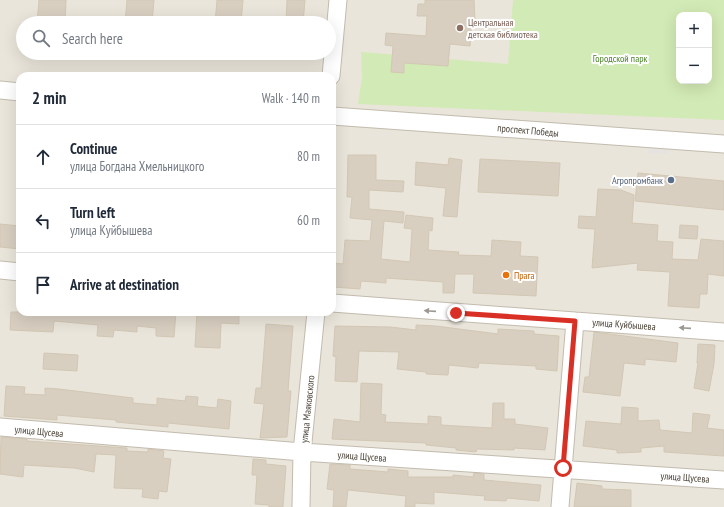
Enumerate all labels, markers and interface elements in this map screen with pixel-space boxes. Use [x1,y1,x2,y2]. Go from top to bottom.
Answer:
map controls [676,12,712,84]
button: + [676,12,712,48]
search box [16,16,336,60]
place label: Центральная детская библиотека [468,16,538,41]
marker: Центральная детская библиотека [455,23,465,33]
icon: search [30,27,52,49]
text: Search here [62,29,123,48]
button: − [676,48,712,84]
park label: Городской парк [593,52,648,65]
text: 2 min [32,87,66,109]
text: Walk · 140 m [262,90,320,107]
street label: проспект Победы [497,121,559,140]
text: Continue [70,139,117,158]
icon: ahead [32,146,54,168]
text: 80 m [297,148,320,165]
text: улица Богдана Хмельницкого [70,158,204,175]
place label: Агропромбанк [612,174,663,187]
marker: Агропромбанк [666,175,676,185]
text: Turn left [70,203,115,222]
icon: left [32,210,54,232]
text: 60 m [297,212,320,229]
text: улица Куйбышева [70,222,153,239]
place label: Прага [514,269,535,282]
marker: Прага [501,270,511,280]
icon: arrive [32,274,54,296]
text: Arrive at destination [70,275,179,294]
route end [447,304,465,322]
one-way arrow [424,307,436,314]
street label: улица Куйбышева [592,316,656,333]
one-way arrow [679,325,691,332]
street label: улица Маяковского [297,375,318,443]
street label: улица Щусева [14,423,64,440]
street label: улица Щусева [337,448,387,465]
route start [554,459,572,477]
street label: улица Щусева [660,469,710,486]

